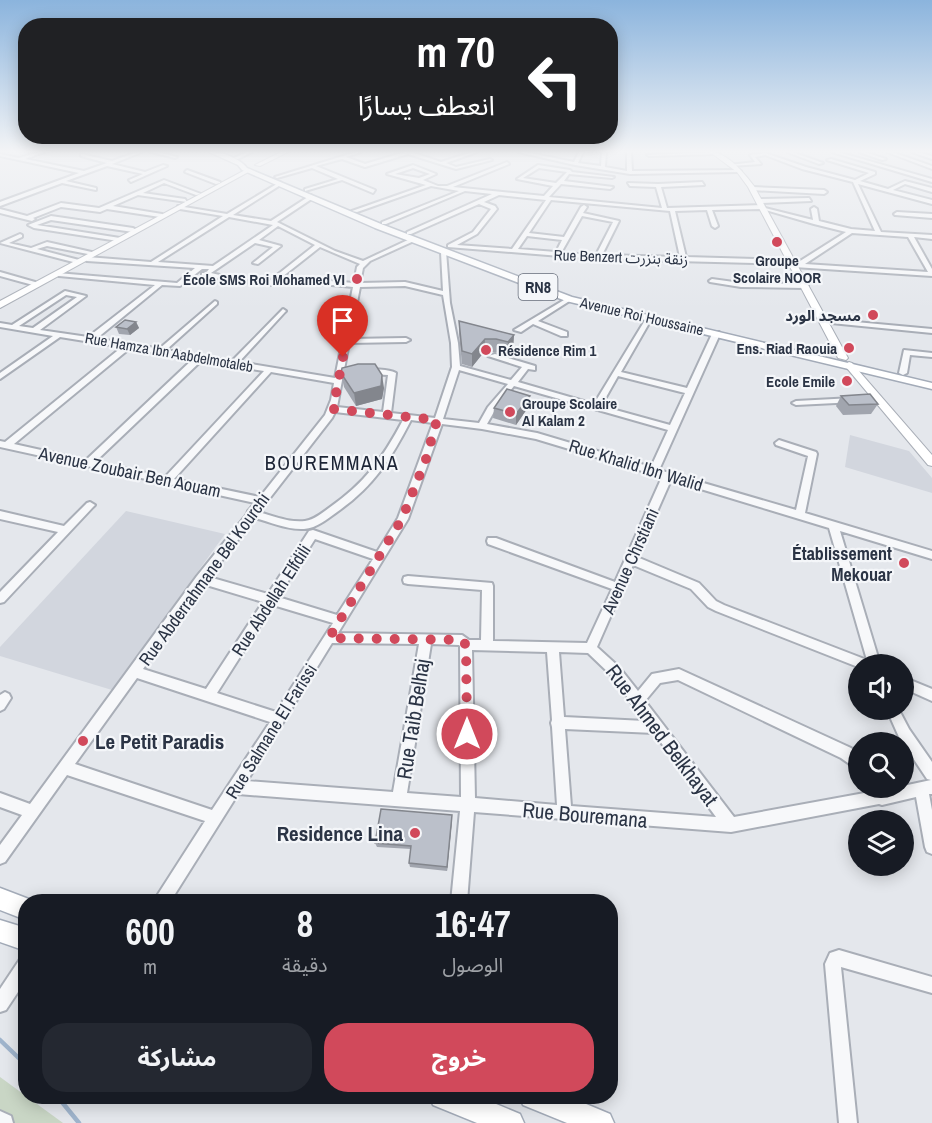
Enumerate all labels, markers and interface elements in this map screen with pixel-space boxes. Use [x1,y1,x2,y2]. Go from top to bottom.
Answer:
text: 70 m [416,24,495,80]
icon: left [516,42,594,120]
text: انعطف يسارًا [358,87,495,123]
marker: Groupe Scolaire NOOR [770,235,784,249]
street label: Rue Benzert زنقة بنزرت [553,244,689,270]
place label: Groupe Scolaire NOOR [733,250,821,288]
place label: École SMS Roi Mohamed VI [183,269,345,290]
marker: École SMS Roi Mohamed VI [350,272,364,286]
road number: RN8 [518,274,558,300]
street label: Avenue Roi Houssaine [577,291,706,340]
pin [317,295,368,357]
icon: arrive [326,304,359,337]
place label: مسجد الورد [785,305,861,326]
marker: مسجد الورد [866,308,880,322]
street label: Rue Hamza Ibn Aabdelmotaleb [83,327,255,377]
place label: Ens. Riad Raouia [737,338,837,359]
place label: Résidence Rim 1 [498,340,597,361]
marker: Ens. Riad Raouia [842,341,856,355]
marker: Résidence Rim 1 [479,343,493,357]
place label: Ecole Emile [766,371,835,392]
marker: Ecole Emile [840,374,854,388]
place label: Groupe Scolaire Al Kalam 2 [522,393,617,431]
marker: Groupe Scolaire Al Kalam 2 [503,405,517,419]
street label: Rue Khalid Ibn Walid [566,433,706,497]
street label: Avenue Zoubair Ben Aouam [36,440,223,503]
district label: BOUREMMANA [265,449,399,476]
street label: Rue Abderrahmane Bel Kourchi [133,487,275,671]
street label: Avenue Chrstiani [595,504,665,619]
street label: Rue Abdellah Elfdili [225,539,317,661]
place label: Établissement Mekouar [792,541,892,587]
marker: Établissement Mekouar [897,556,911,570]
map controls [848,654,914,876]
button: sound [848,654,914,720]
street label: Rue Taib Belhaj [389,657,437,781]
street label: Rue Ahmed Belkhayat [599,658,725,812]
street label: Rue Salmane El Farissi [219,659,323,803]
position arrow [435,702,499,766]
place label: Le Petit Paradis [95,727,224,756]
button: search [848,732,914,798]
marker: Le Petit Paradis [76,734,90,748]
street label: Rue Bouremana [521,795,649,835]
button: layers [848,810,914,876]
place label: Residence Lina [277,819,403,848]
marker: Residence Lina [408,826,422,840]
text: 8 [297,900,313,948]
text: 16:47 [435,900,511,948]
text: 600 [125,908,175,956]
text: دقيقة [282,951,328,978]
text: الوصول [442,951,503,978]
text: m [143,953,157,980]
button: مشاركة [42,1023,312,1092]
button: خروج [324,1023,594,1092]

